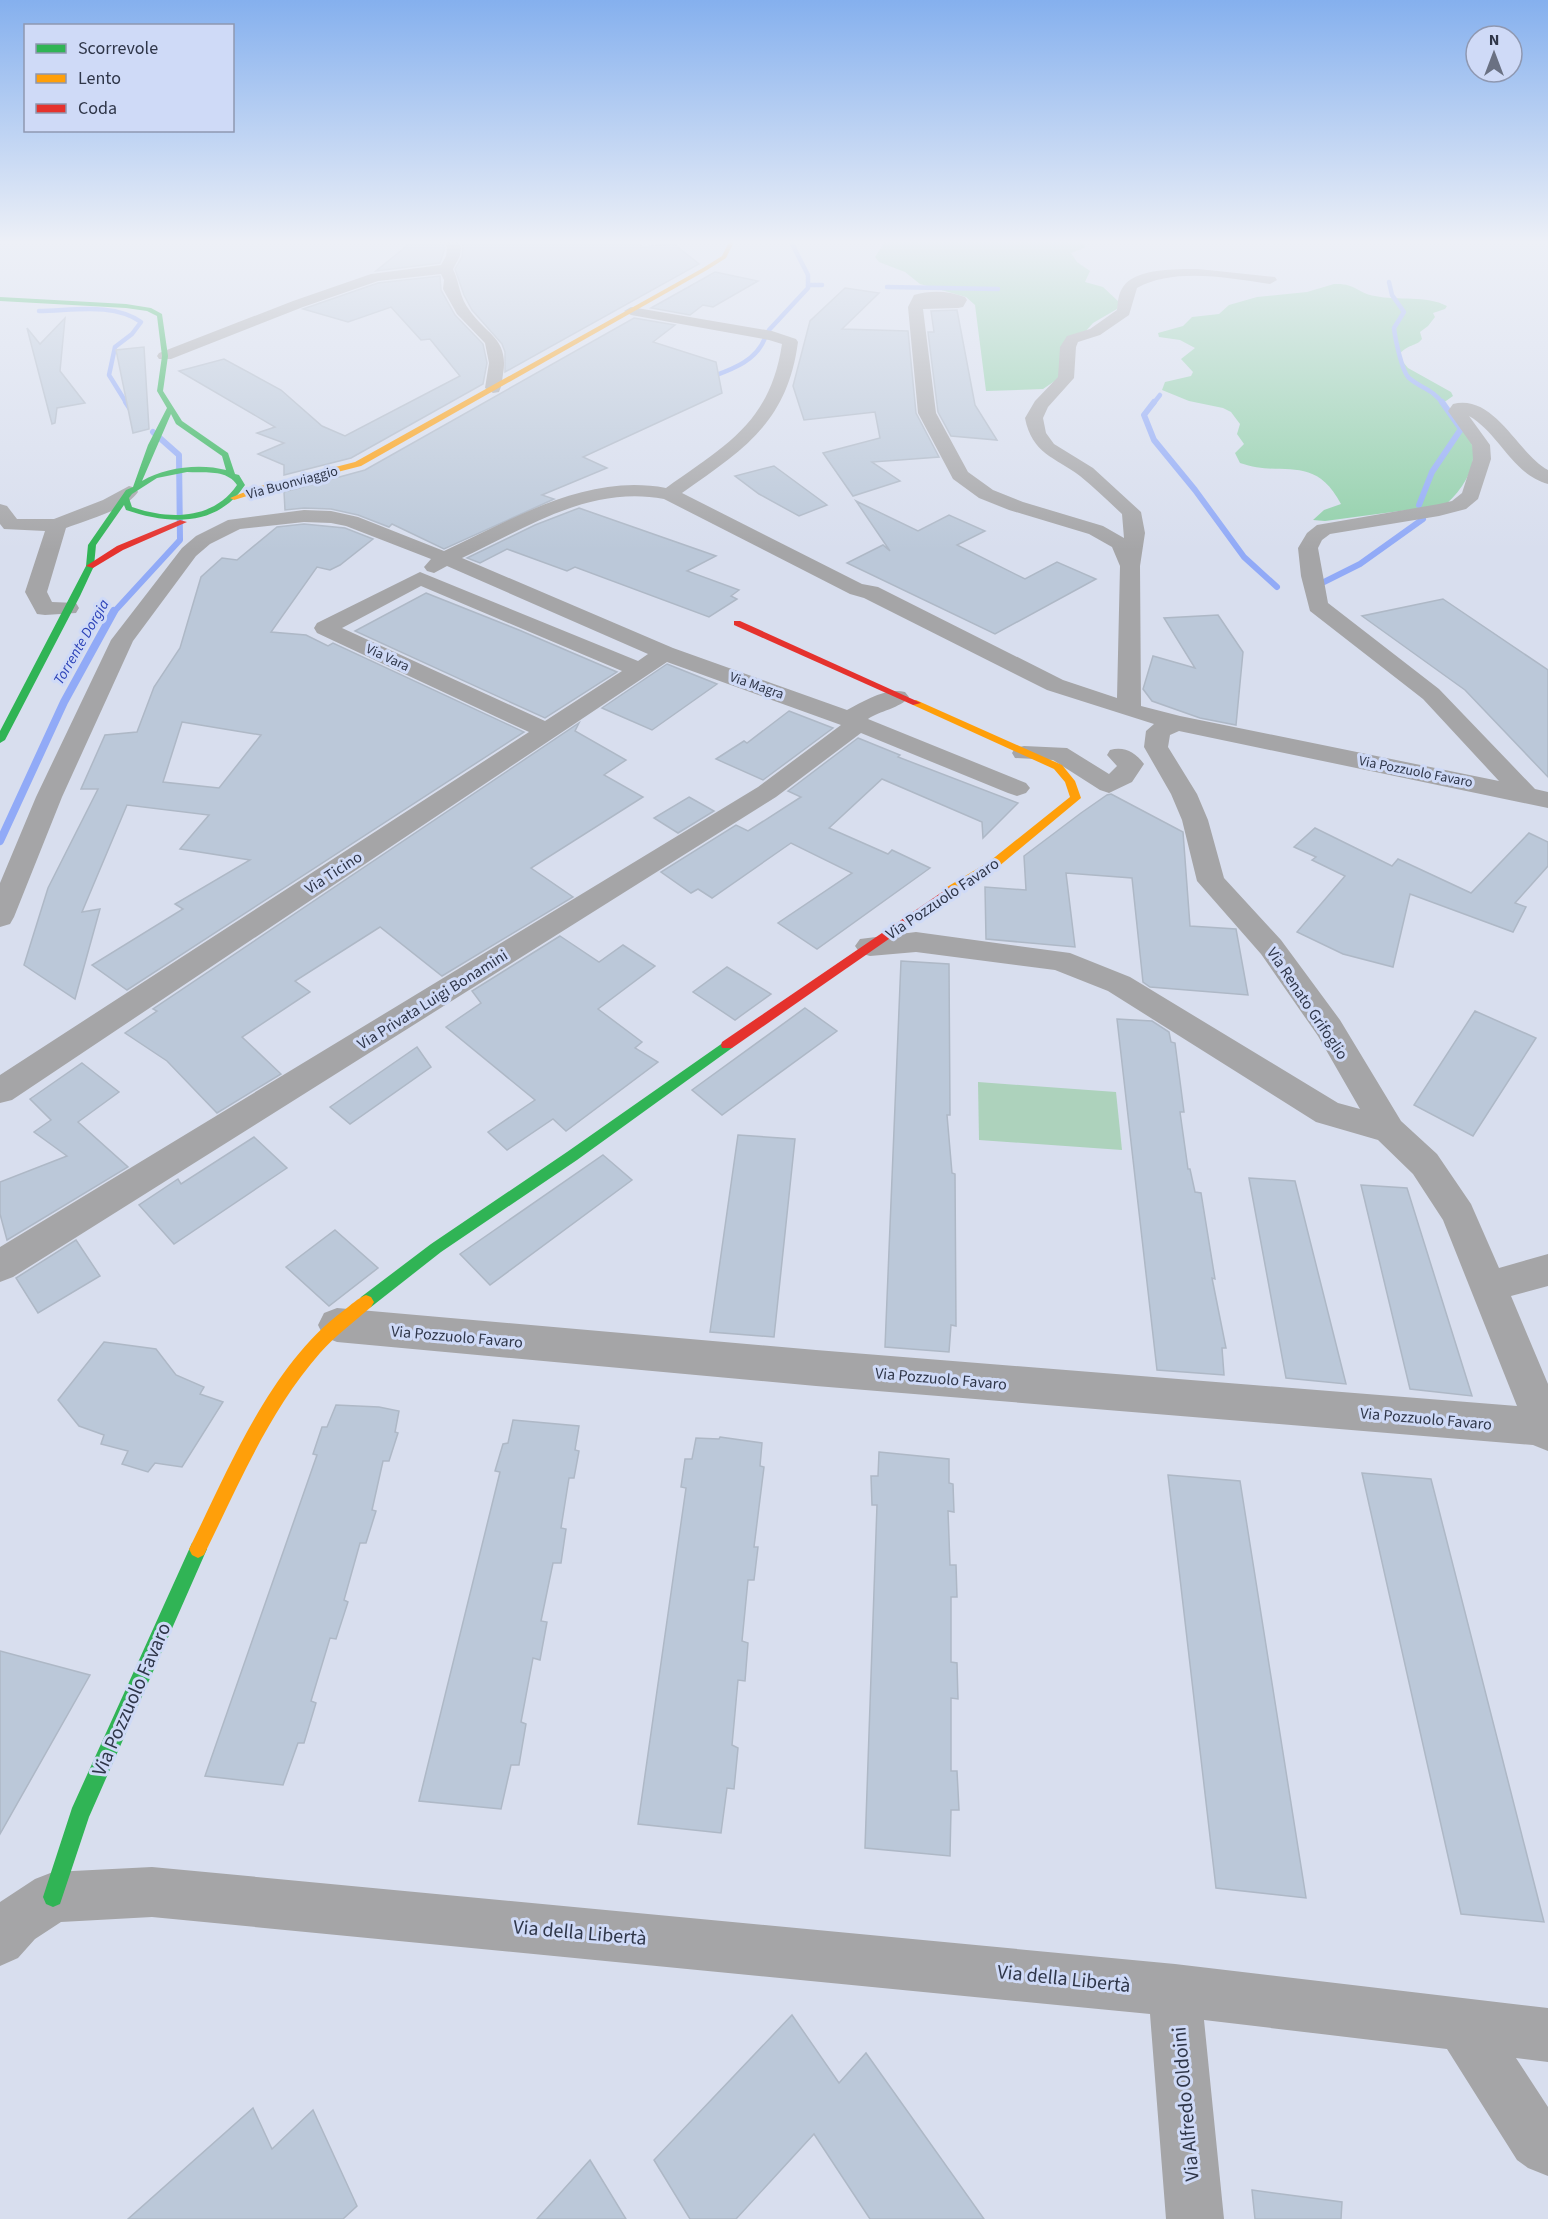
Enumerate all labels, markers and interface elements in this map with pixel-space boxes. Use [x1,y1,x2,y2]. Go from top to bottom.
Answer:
legend [24,24,234,132]
north arrow [1464,24,1524,84]
text: N [1489,29,1499,51]
text: Scorrevole [78,36,158,61]
text: Lento [78,66,121,91]
text: Coda [78,96,117,121]
street label: Via Buonviaggio [244,461,340,505]
water label: Torrente Dorgia [48,596,114,689]
street label: Via Vara [362,639,413,677]
street label: Via Magra [727,667,787,705]
street label: Via Pozzuolo Favaro [1357,751,1474,793]
street label: Via Ticino [300,846,367,900]
street label: Via Pozzuolo Favaro [882,853,1003,945]
street label: Via Renato Grifoglio [1261,943,1353,1064]
street label: Via Privata Luigi Bonamini [353,945,512,1055]
street label: Via Pozzuolo Favaro [390,1320,524,1354]
street label: Via Pozzuolo Favaro [874,1362,1008,1396]
street label: Via Pozzuolo Favaro [1359,1402,1493,1436]
street label: Via Pozzuolo Favaro [86,1618,178,1781]
street label: Via della Libertà [512,1913,648,1953]
street label: Via della Libertà [996,1958,1132,2000]
street label: Via Alfredo Oldoini [1165,2026,1207,2182]

